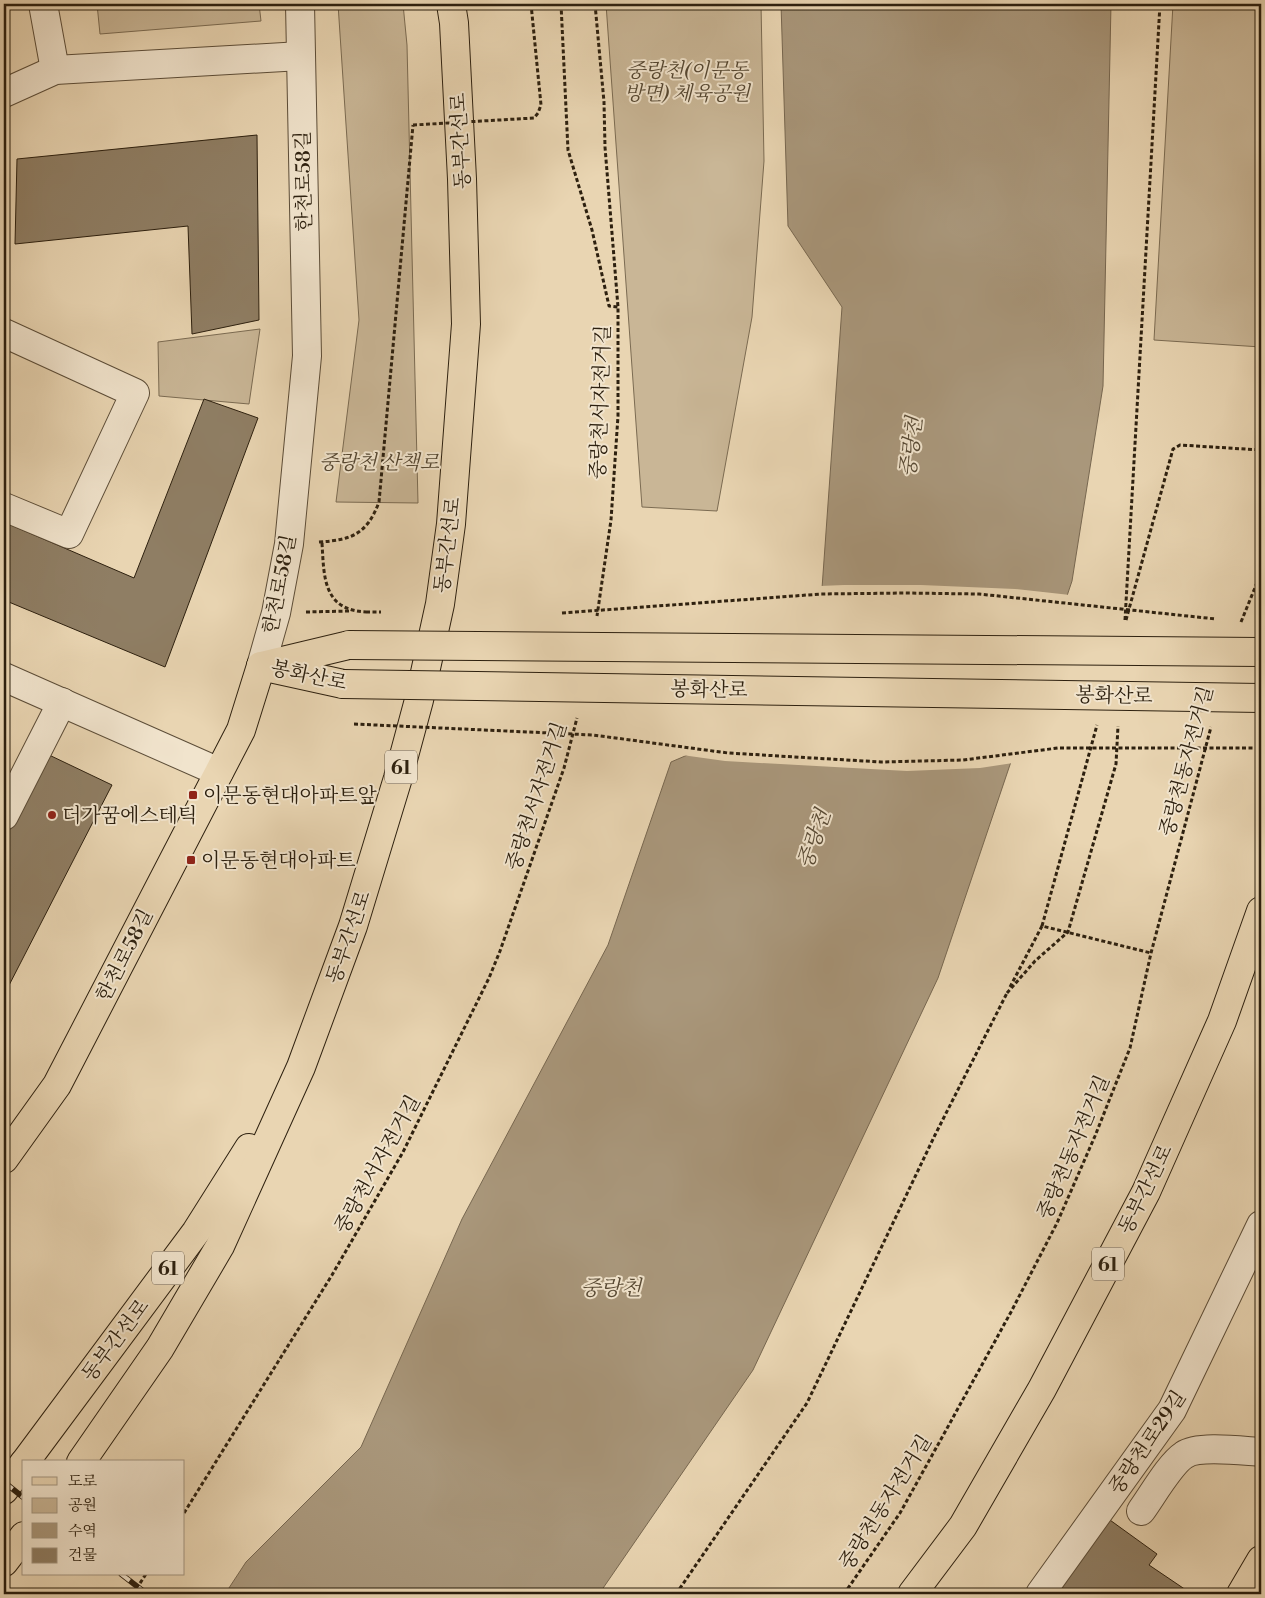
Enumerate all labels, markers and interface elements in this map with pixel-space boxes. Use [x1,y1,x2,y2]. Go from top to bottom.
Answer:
park label: 중랑천(이문동 방면) 체육공원 [624,59,752,107]
street label: 동부간선로 [446,92,477,190]
street label: 한천로58길 [291,130,318,231]
street label: 중랑천서자전거길 [586,324,617,480]
water label: 중랑천 [895,414,929,479]
park label: 중랑천 산책로 [319,451,440,476]
street label: 동부간선로 [430,496,467,595]
street label: 한천로58길 [259,533,302,636]
street label: 봉화산로 [268,656,349,697]
street label: 봉화산로 [670,677,748,704]
street label: 봉화산로 [1075,683,1153,710]
street label: 중랑천동자전거길 [1155,684,1220,839]
street label: 중랑천서자전거길 [502,719,573,874]
road number: 61 [385,750,417,784]
place label: 이문동현대아파트앞 [203,784,378,809]
marker: 이문동현대아파트앞 [187,789,199,801]
place label: 더가꿈에스테틱 [62,804,197,829]
water label: 중랑천 [793,805,838,872]
marker: 더가꿈에스테틱 [46,809,58,821]
place label: 이문동현대아파트 [201,849,356,874]
marker: 이문동현대아파트 [185,854,197,866]
street label: 동부간선로 [322,888,377,987]
street label: 한천로58길 [91,905,159,1006]
street label: 중랑천동자전거길 [1033,1072,1116,1224]
street label: 중랑천서자전거길 [330,1091,427,1238]
street label: 동부간선로 [1114,1141,1179,1239]
road number: 61 [1092,1248,1124,1280]
road number: 61 [152,1252,184,1284]
water label: 중랑천 [581,1276,643,1302]
street label: 동부간선로 [77,1295,155,1387]
street label: 중랑천로29길 [1104,1386,1192,1500]
street label: 중랑천동자전거길 [835,1431,938,1575]
legend [22,1460,185,1576]
text: 도로 [68,1472,97,1491]
text: 공원 [68,1496,97,1515]
text: 수역 [68,1522,97,1541]
text: 건물 [68,1546,97,1565]

